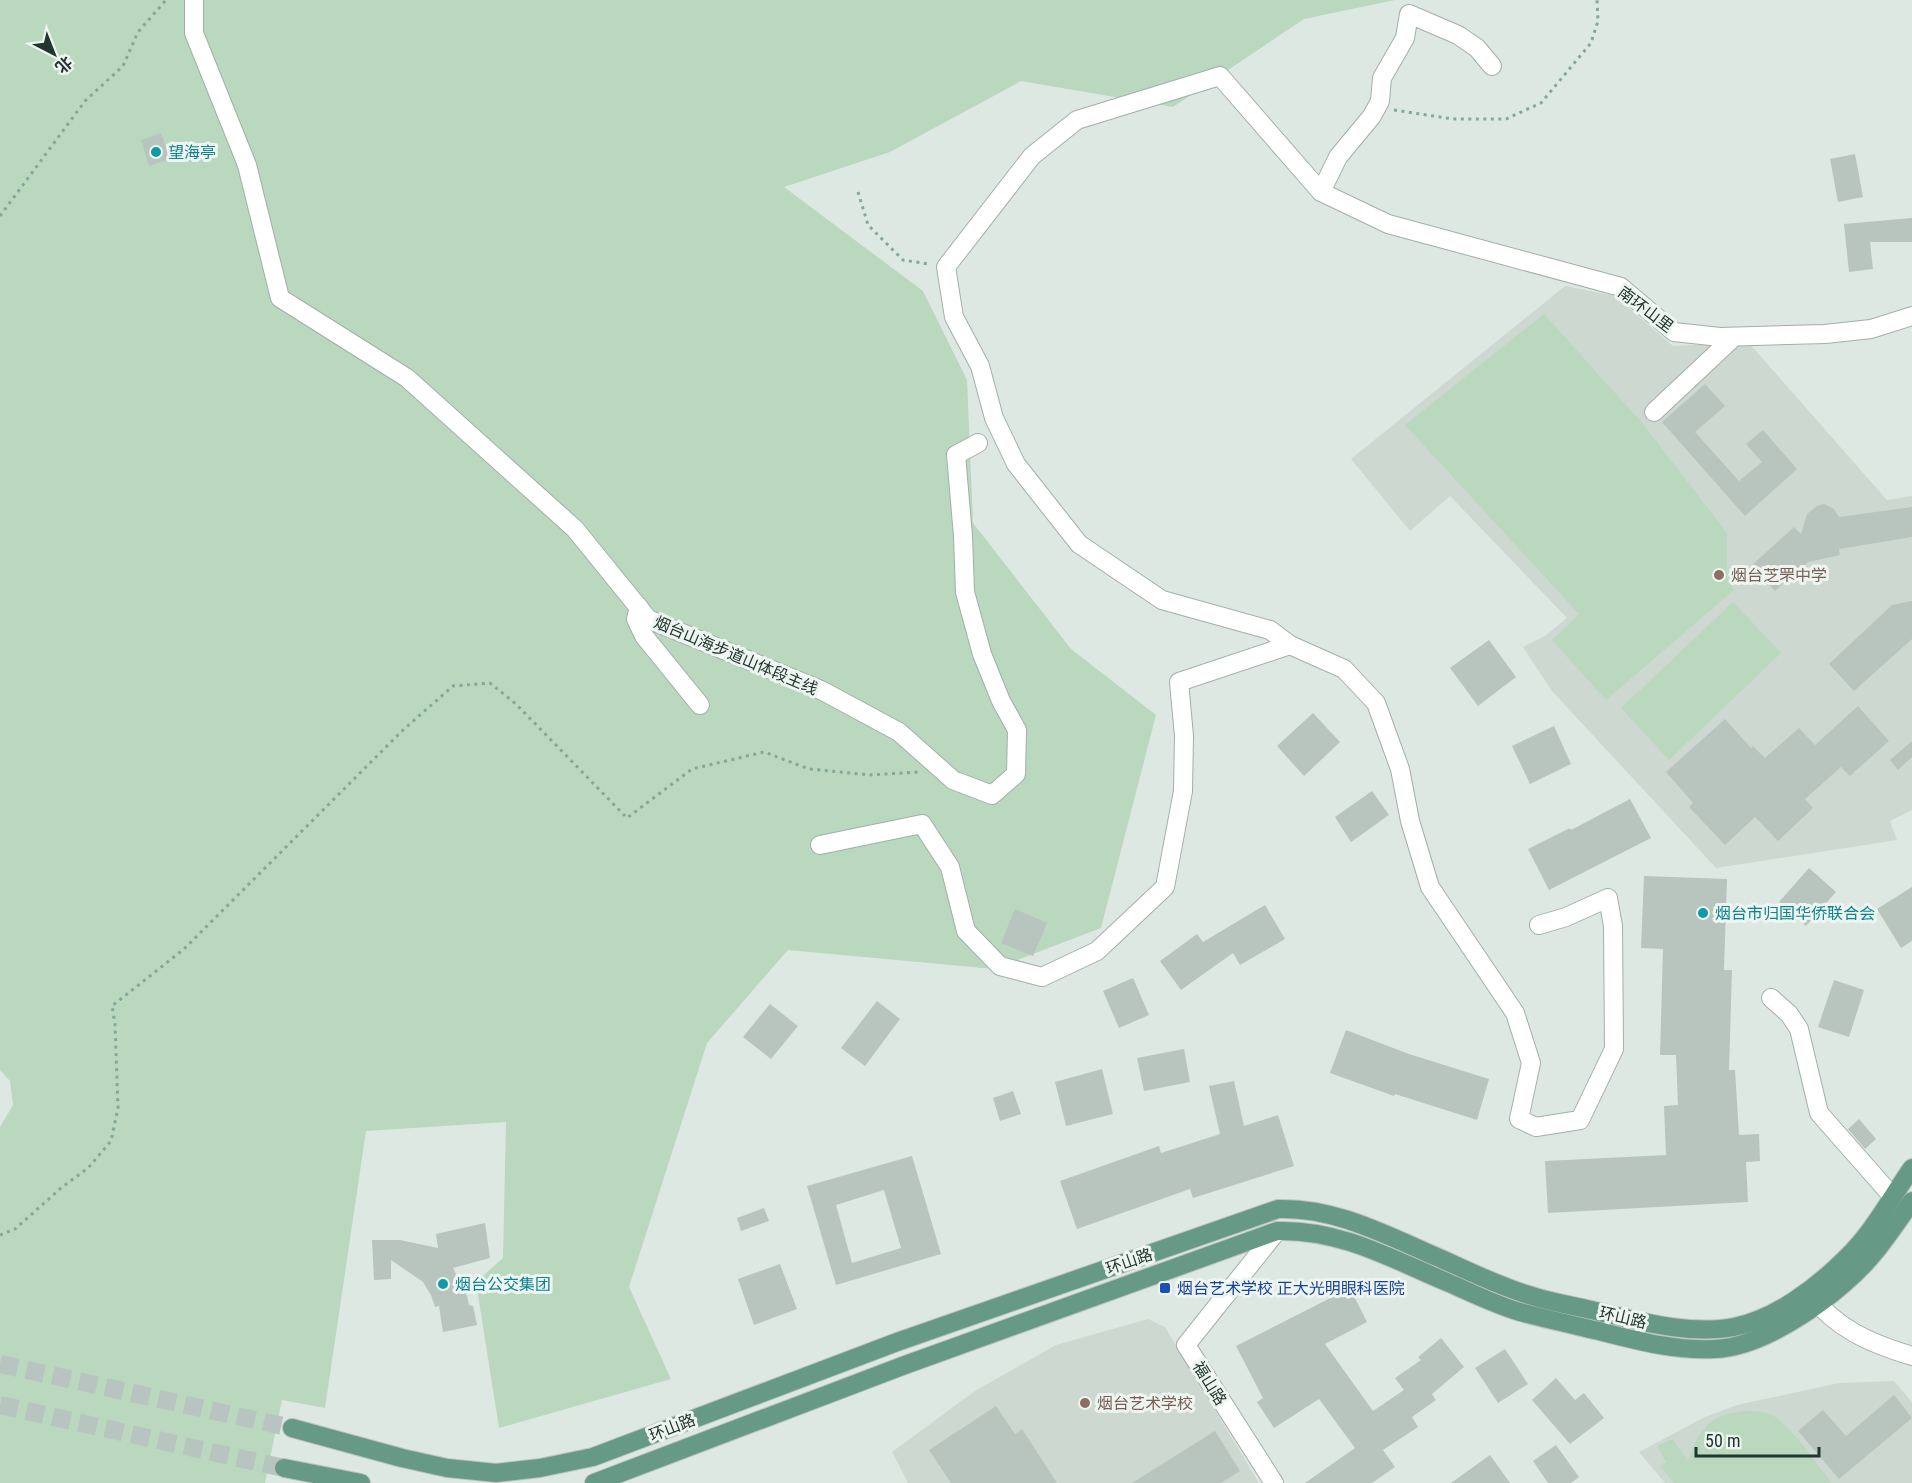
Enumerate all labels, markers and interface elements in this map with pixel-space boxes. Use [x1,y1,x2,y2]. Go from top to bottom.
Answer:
north arrow [24,24,84,84]
text: 北 [51,52,76,77]
place label: 望海亭 [168,143,216,162]
marker: 望海亭 [149,145,163,159]
street label: 南环山里 [1614,283,1677,336]
place label: 烟台芝罘中学 [1731,566,1827,585]
marker: 烟台芝罘中学 [1712,568,1726,582]
street label: 烟台山海步道山体段主线 [651,612,821,699]
place label: 烟台市归国华侨联合会 [1715,904,1875,923]
marker: 烟台市归国华侨联合会 [1696,906,1710,920]
street label: 环山路 [1103,1245,1155,1278]
place label: 烟台公交集团 [455,1275,551,1294]
marker: 烟台公交集团 [436,1277,450,1291]
place label: 烟台艺术学校 正大光明眼科医院 [1177,1279,1405,1298]
marker: 烟台艺术学校 正大光明眼科医院 [1158,1281,1172,1295]
street label: 环山路 [1597,1303,1648,1332]
street label: 福山路 [1189,1358,1230,1409]
place label: 烟台艺术学校 [1097,1394,1193,1413]
marker: 烟台艺术学校 [1078,1396,1092,1410]
street label: 环山路 [646,1410,698,1445]
scale bar [1696,1420,1819,1458]
text: 50 m [1705,1430,1740,1451]

